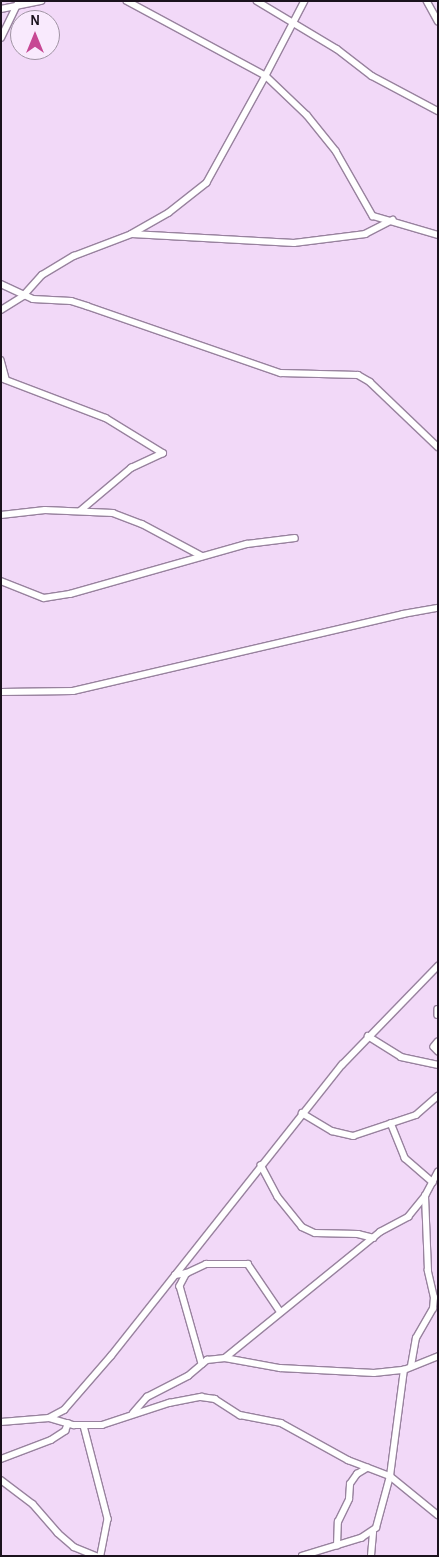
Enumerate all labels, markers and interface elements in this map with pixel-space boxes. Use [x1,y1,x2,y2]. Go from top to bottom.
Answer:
north arrow [10,10,60,60]
text: N [30,14,40,28]

